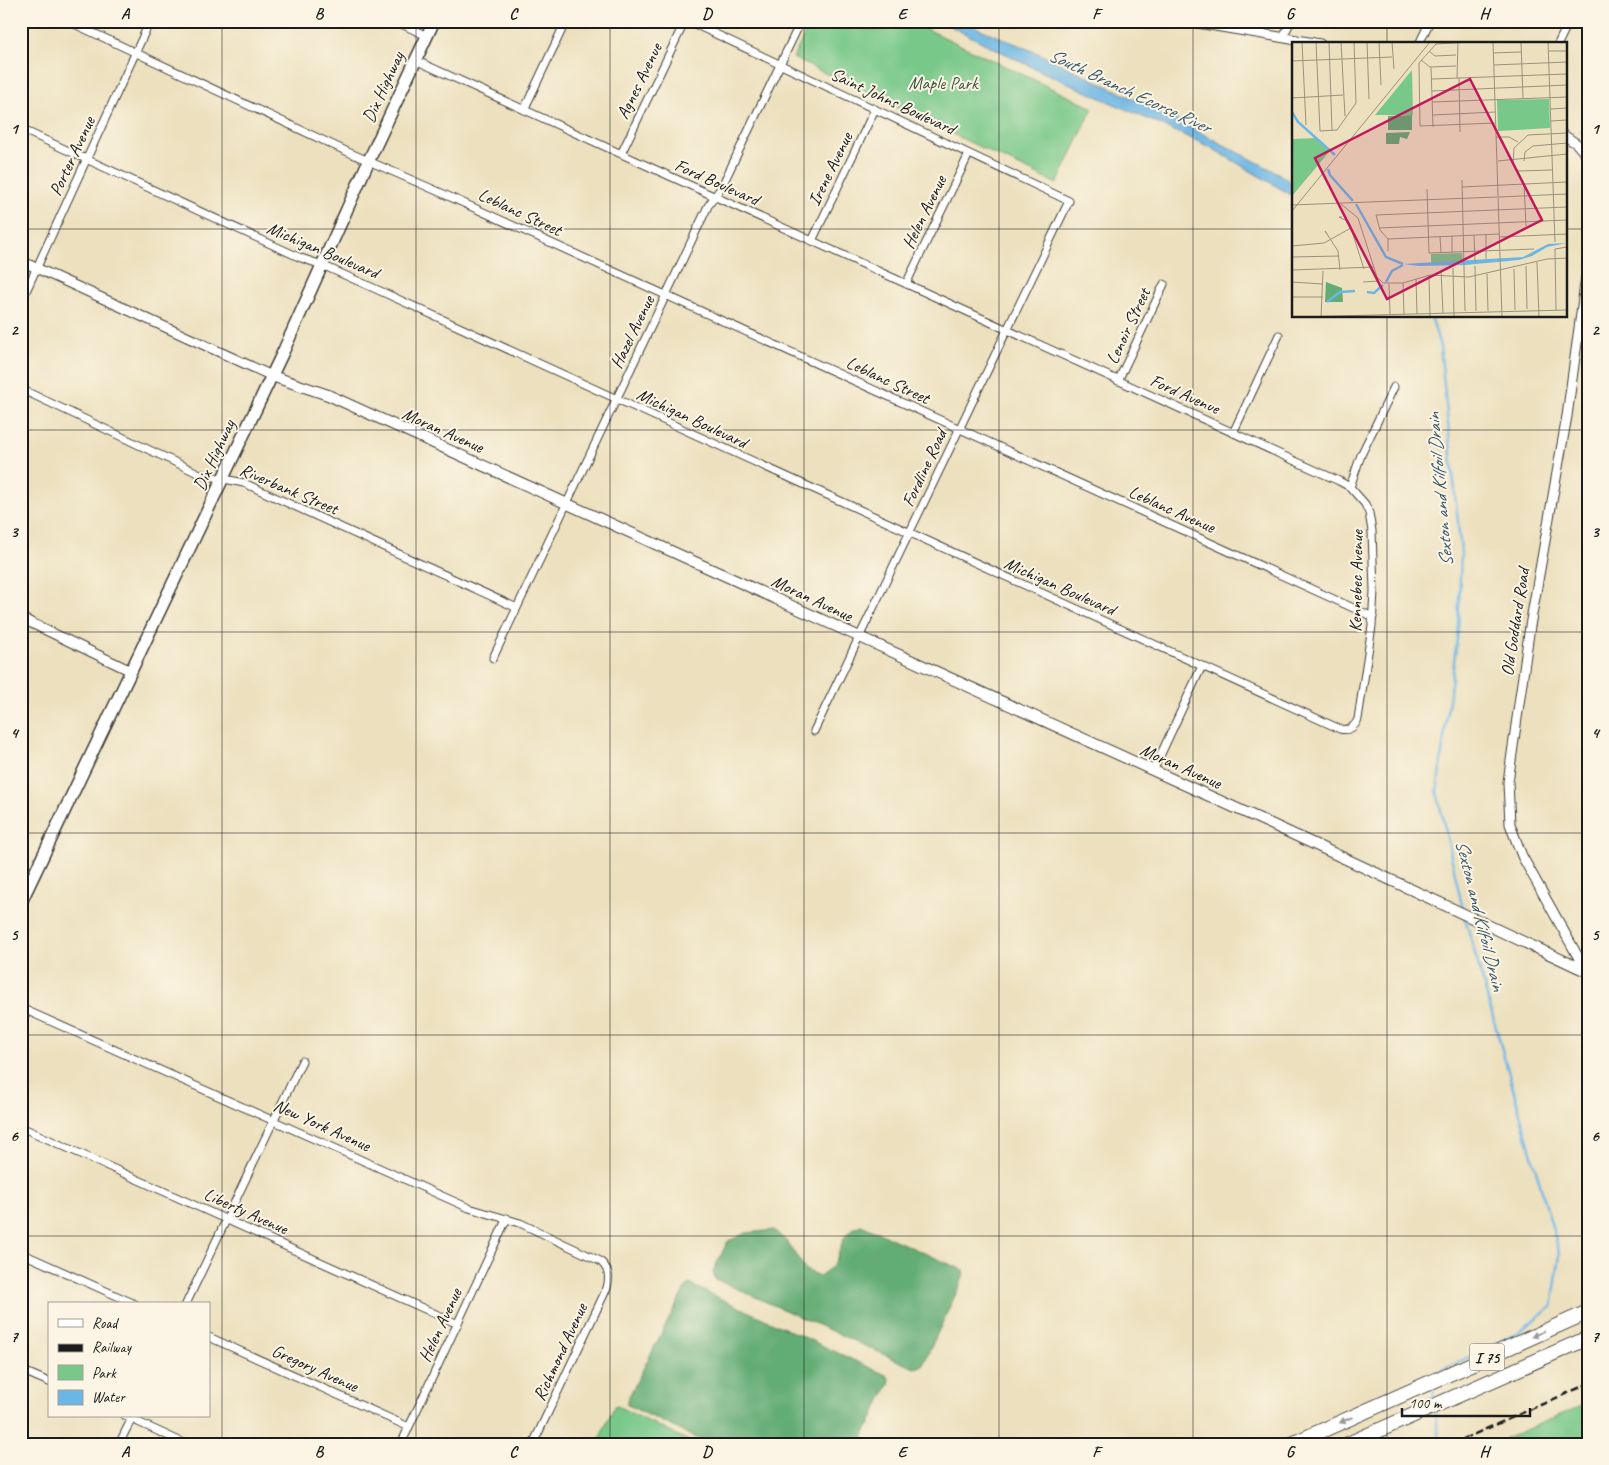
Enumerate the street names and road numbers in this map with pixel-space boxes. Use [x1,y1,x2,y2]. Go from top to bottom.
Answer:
street label: Agnes Avenue [611,39,667,122]
street label: Dix Highway [357,46,410,126]
street label: Saint Johns Boulevard [827,62,962,141]
street label: Porter Avenue [44,112,100,199]
street label: Irene Avenue [803,128,858,209]
street label: Ford Boulevard [671,154,765,212]
street label: Helen Avenue [897,171,952,252]
street label: Leblanc Street [475,183,567,242]
street label: Michigan Boulevard [264,217,385,285]
street label: Lenoir Street [1101,283,1156,367]
street label: Hazel Avenue [605,291,660,372]
street label: Leblanc Street [843,351,935,410]
street label: Ford Avenue [1147,369,1224,419]
street label: Michigan Boulevard [633,383,753,454]
street label: Moran Avenue [399,402,488,458]
street label: Dix Highway [188,414,241,494]
street label: Fordline Road [897,423,953,510]
street label: Riverbank Street [237,458,343,520]
street label: Leblanc Avenue [1126,480,1219,538]
street label: Kennebec Avenue [1344,529,1368,632]
street label: Michigan Boulevard [1001,552,1122,621]
street label: Old Goddard Road [1496,564,1535,678]
street label: Moran Avenue [768,570,857,627]
street label: Moran Avenue [1137,738,1226,794]
street label: New York Avenue [270,1094,375,1157]
street label: Liberty Avenue [201,1183,292,1240]
street label: Helen Avenue [413,1284,467,1365]
street label: Richmond Avenue [528,1299,593,1404]
street label: Gregory Avenue [268,1339,363,1397]
road number: I 75 [1470,1344,1504,1370]

